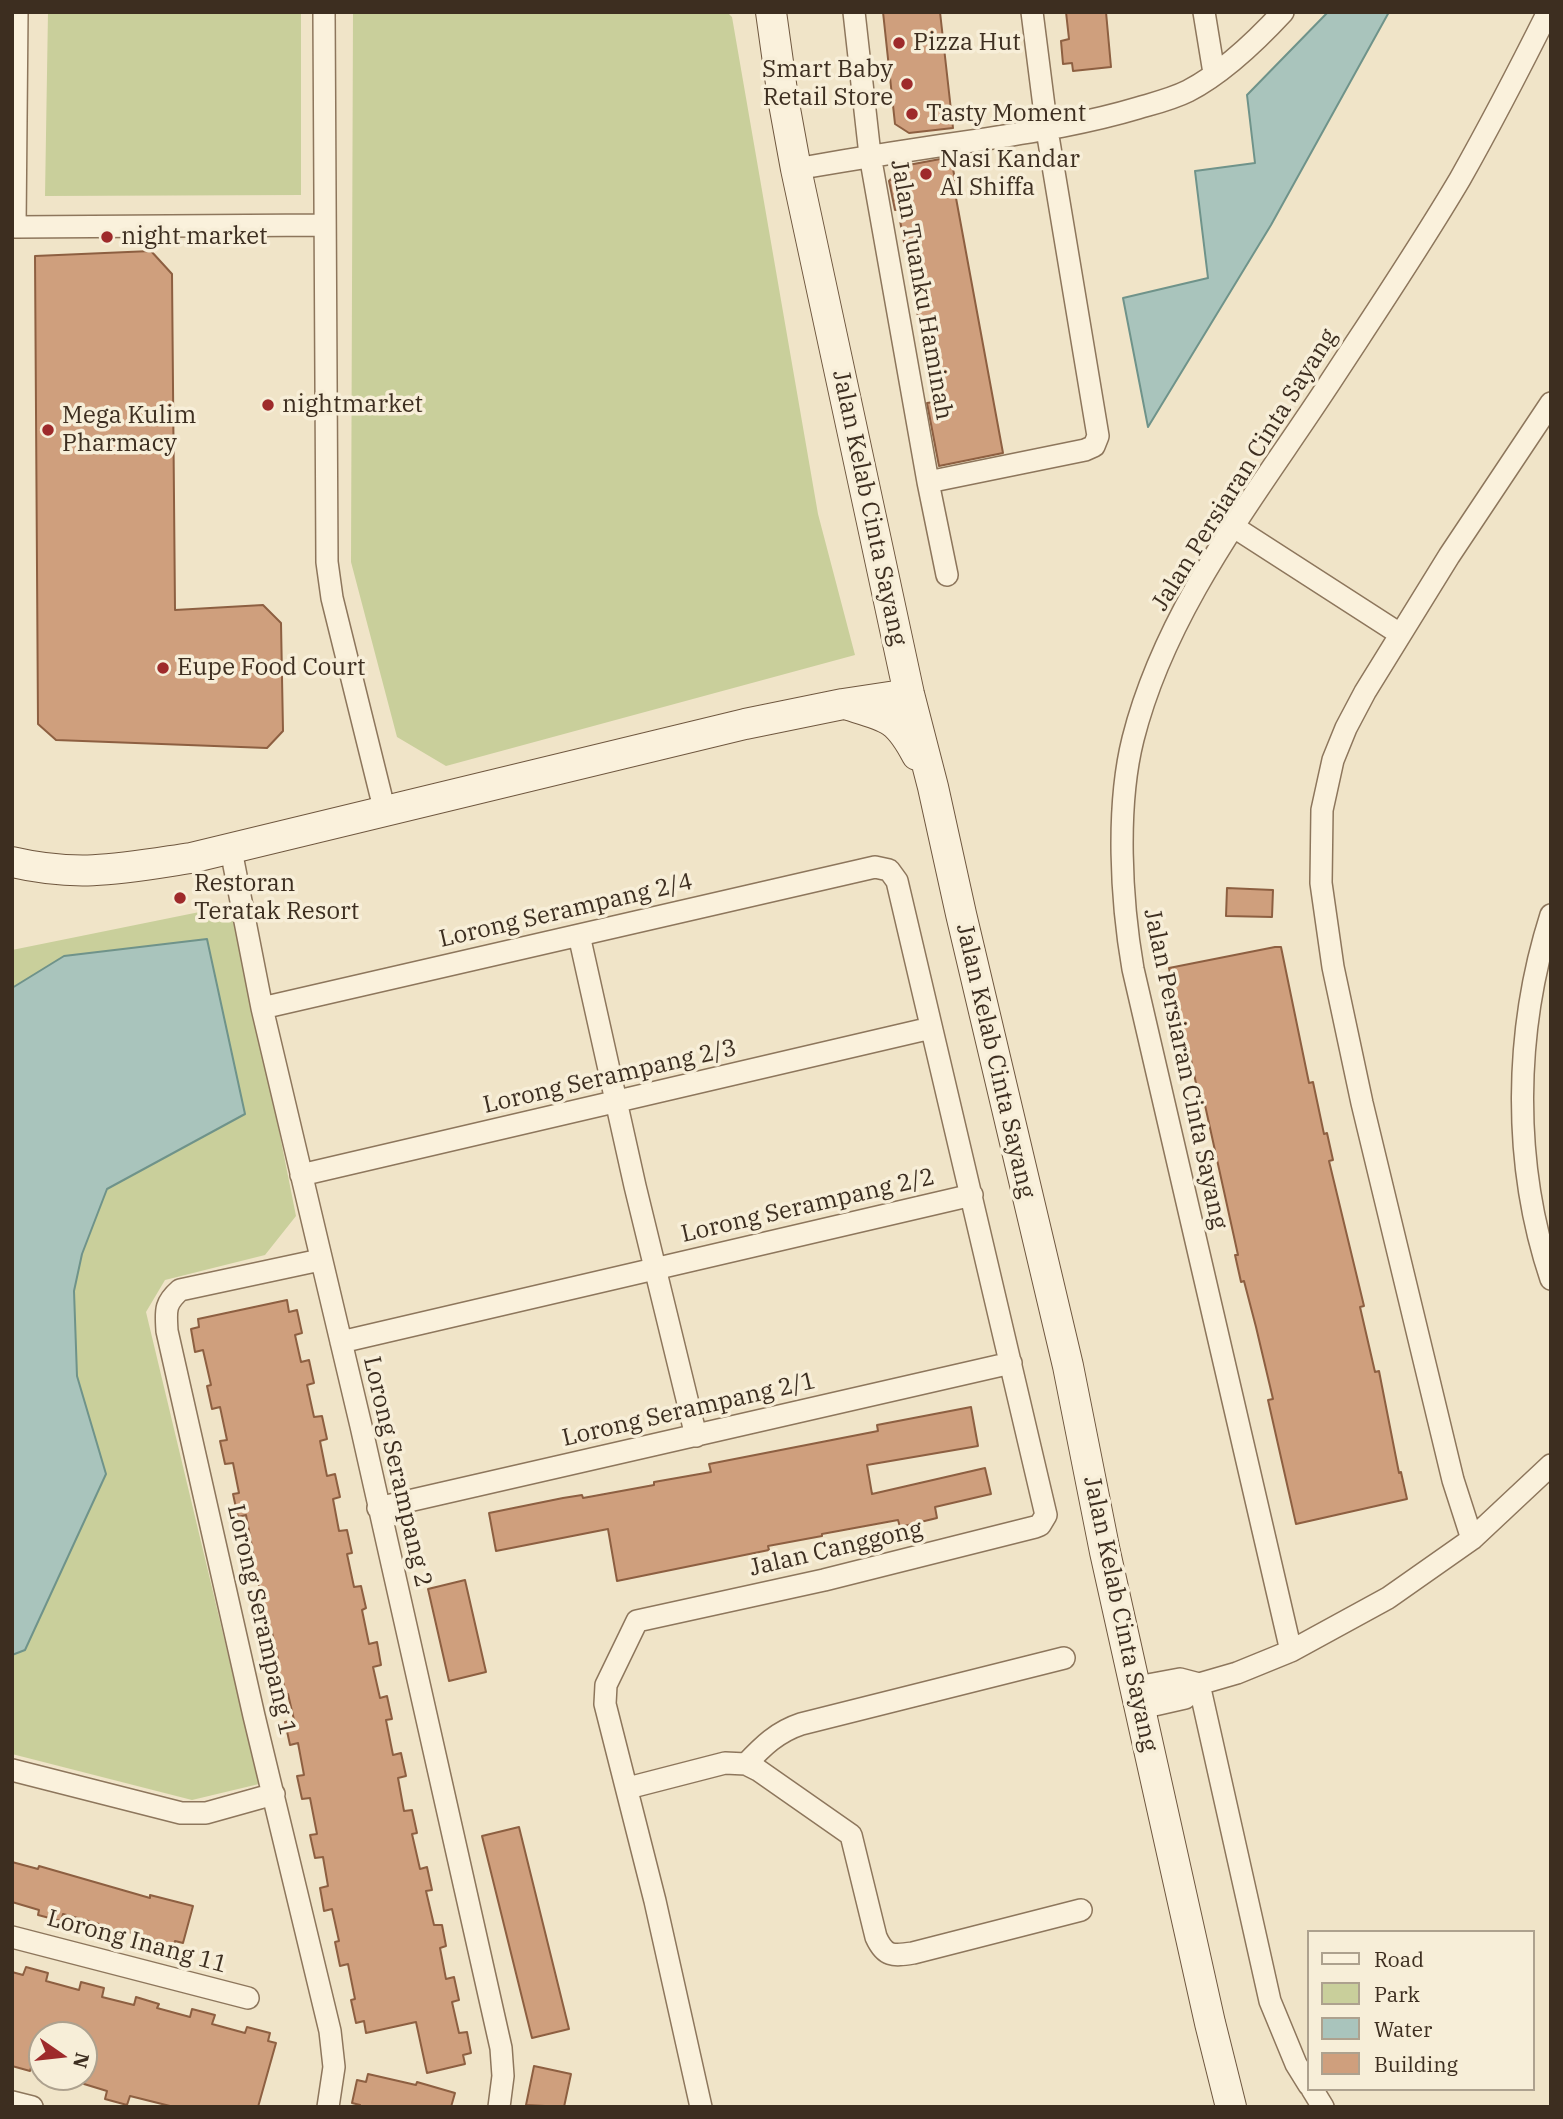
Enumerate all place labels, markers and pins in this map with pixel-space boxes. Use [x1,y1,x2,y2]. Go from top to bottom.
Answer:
place label: Pizza Hut [913,29,1021,57]
marker: Pizza Hut [891,35,907,51]
place label: Smart Baby Retail Store [762,56,893,112]
marker: Smart Baby Retail Store [899,76,915,92]
place label: Tasty Moment [926,100,1086,128]
marker: Tasty Moment [904,106,920,122]
place label: Nasi Kandar Al Shiffa [940,146,1080,202]
marker: Nasi Kandar Al Shiffa [918,166,934,182]
place label: night market [121,223,268,251]
marker: night market [99,229,115,245]
place label: nightmarket [282,391,423,419]
marker: nightmarket [260,397,276,413]
place label: Mega Kulim Pharmacy [62,402,196,458]
marker: Mega Kulim Pharmacy [40,422,56,438]
place label: Eupe Food Court [177,654,365,682]
marker: Eupe Food Court [155,660,171,676]
place label: Restoran Teratak Resort [194,870,359,926]
marker: Restoran Teratak Resort [172,890,188,906]

